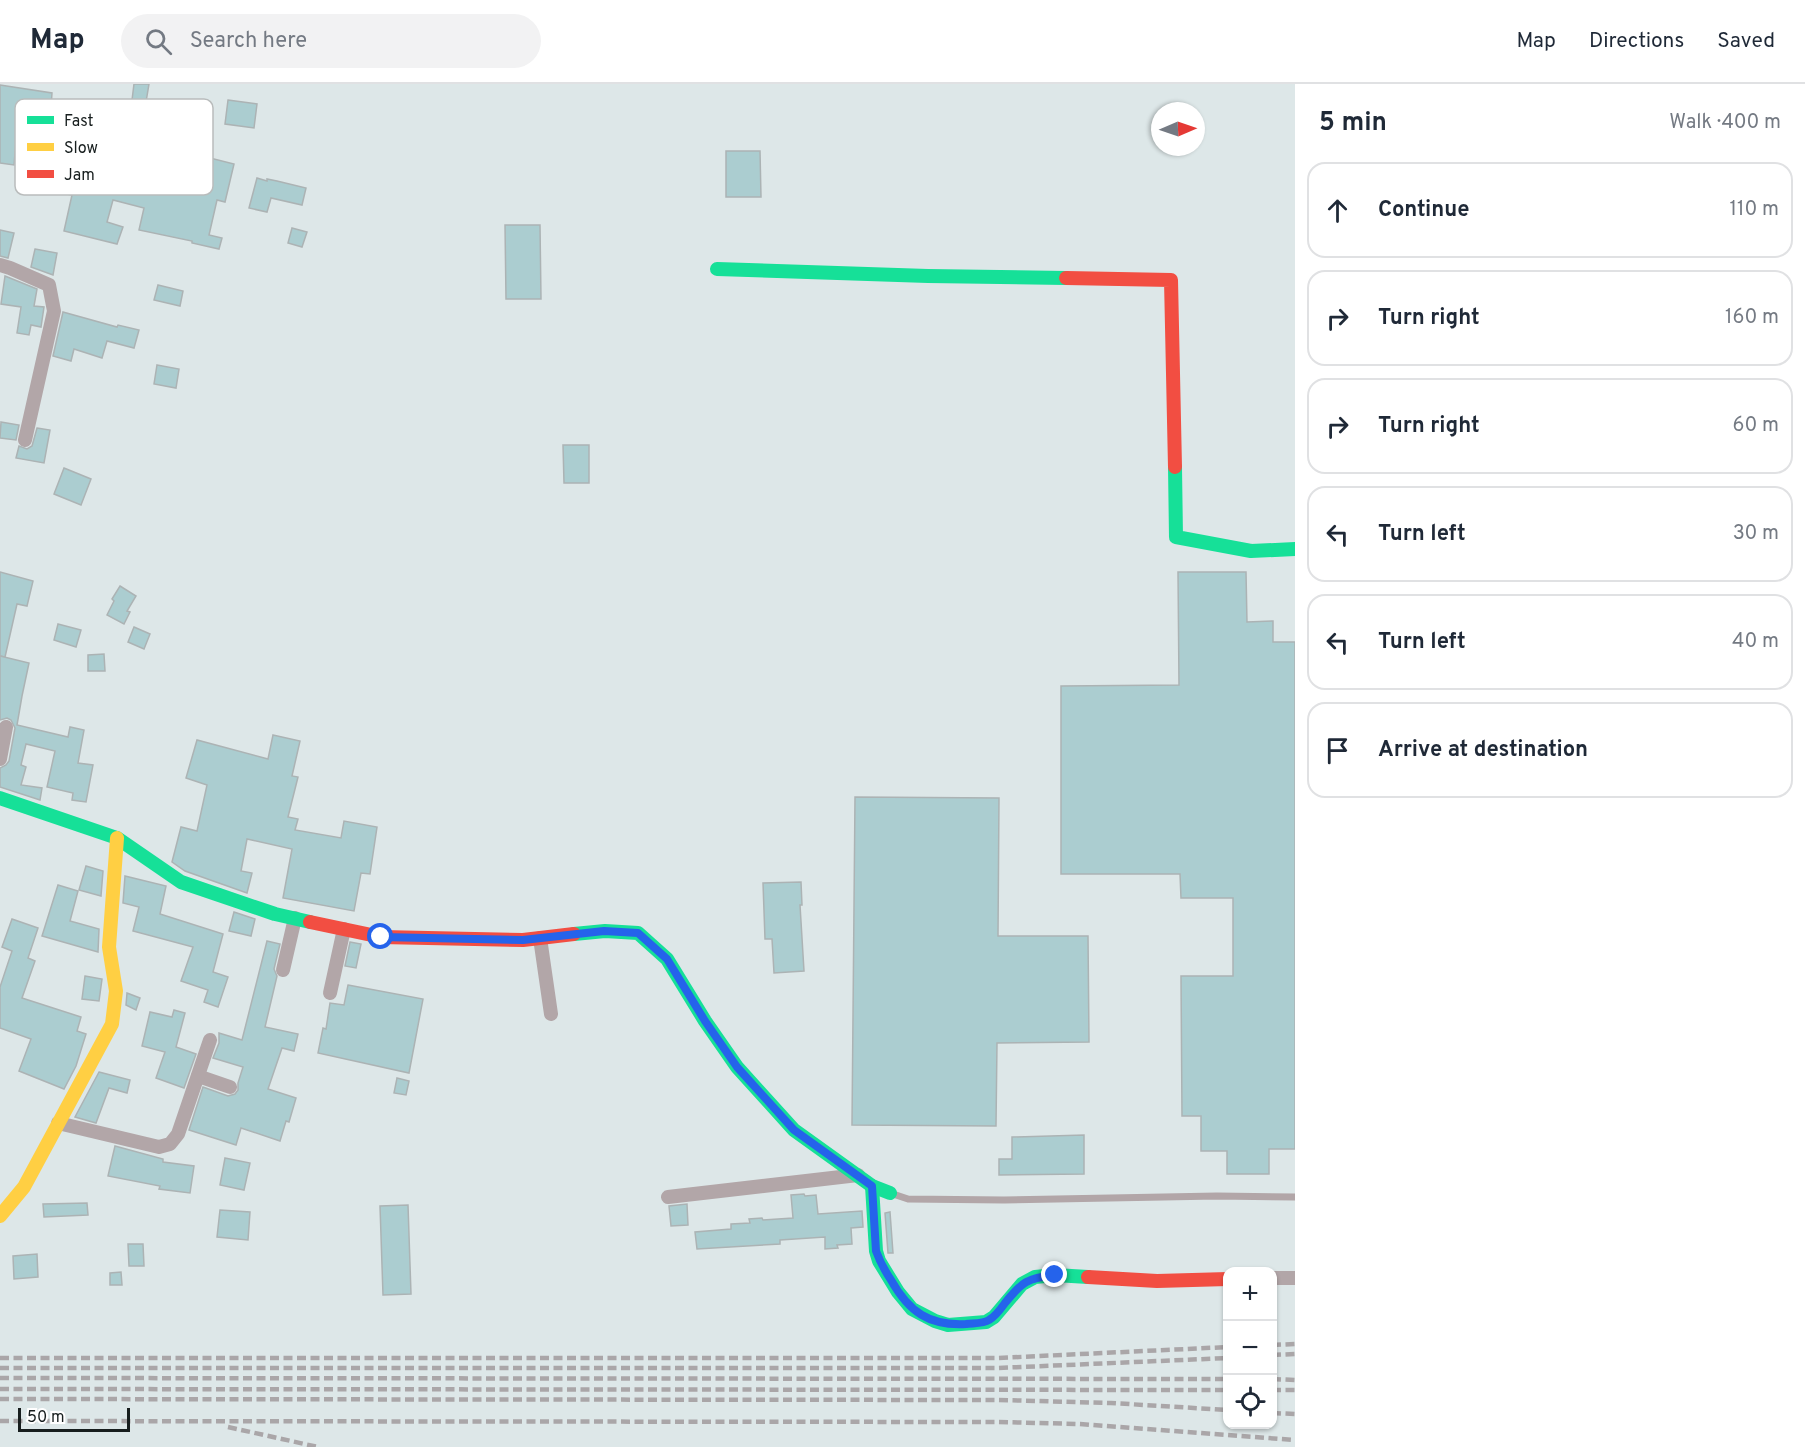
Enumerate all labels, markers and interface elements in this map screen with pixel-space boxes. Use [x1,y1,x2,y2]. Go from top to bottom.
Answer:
search box [121,14,541,68]
text: Map [30,23,85,59]
icon: search [142,25,175,58]
text: Search here [190,28,307,55]
text: Map [1516,28,1556,55]
text: Directions [1589,28,1684,55]
text: Saved [1717,28,1775,55]
legend [15,99,213,195]
north arrow [1151,102,1205,156]
text: 5 min [1319,107,1387,140]
text: Walk · 400 m [1669,110,1781,136]
text: Fast [64,112,94,132]
text: Slow [64,139,98,159]
text: Jam [64,166,95,186]
icon: ahead [1321,194,1354,227]
text: Continue [1378,197,1469,224]
text: 110 m [1730,197,1779,223]
icon: right [1321,302,1354,335]
text: Turn right [1378,305,1480,332]
text: 160 m [1725,305,1779,331]
icon: right [1321,410,1354,443]
text: Turn right [1378,413,1480,440]
text: 60 m [1733,413,1779,439]
icon: left [1321,518,1354,551]
text: Turn left [1378,521,1466,548]
text: 30 m [1733,521,1779,547]
icon: left [1321,626,1354,659]
text: Turn left [1378,629,1466,656]
text: 40 m [1732,629,1779,655]
icon: arrive [1321,734,1354,767]
text: Arrive at destination [1378,737,1588,764]
route start [367,923,393,949]
route end [1041,1261,1067,1287]
map controls [1223,1267,1277,1429]
button: + [1223,1267,1277,1321]
button: − [1223,1321,1277,1375]
button: locate [1223,1375,1277,1429]
scale bar [18,1405,130,1432]
text: 50 m [27,1408,65,1428]

